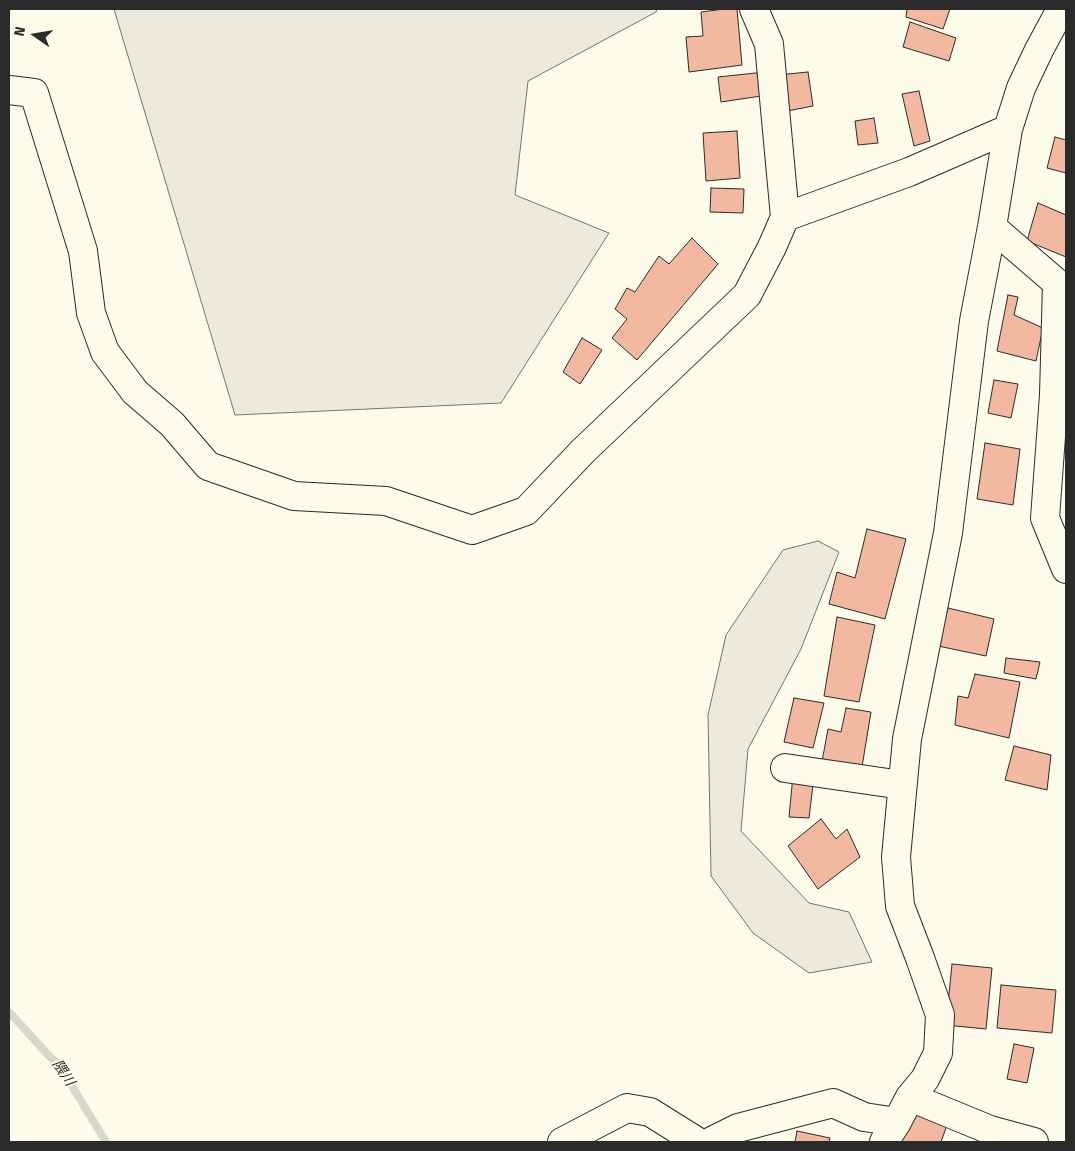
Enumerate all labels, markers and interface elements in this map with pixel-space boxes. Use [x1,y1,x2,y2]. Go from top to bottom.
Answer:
north arrow [10,10,60,60]
text: N [11,25,29,38]
water label: 隈川 [48,1057,78,1089]

